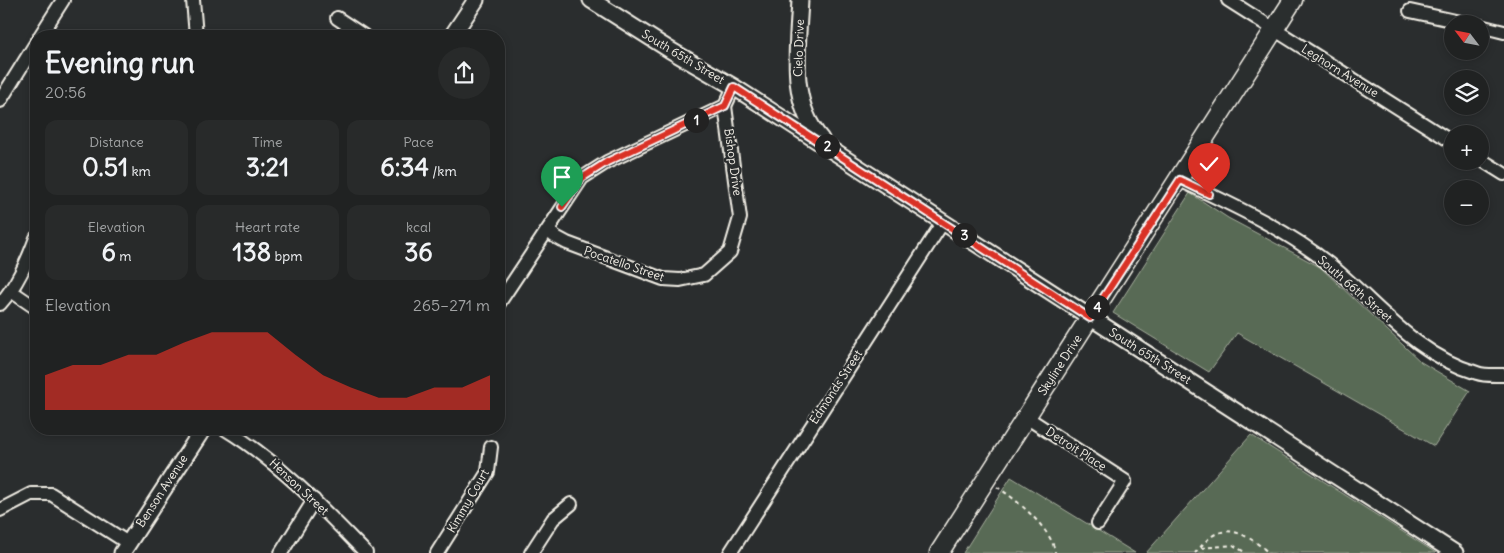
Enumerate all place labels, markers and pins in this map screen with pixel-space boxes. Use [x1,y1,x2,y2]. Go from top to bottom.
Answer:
pin: 1 [684,108,708,132]
pin: 2 [814,134,840,158]
pin [1188,143,1230,194]
pin [541,156,583,207]
pin: 3 [952,222,976,248]
pin: 4 [1084,294,1110,320]

